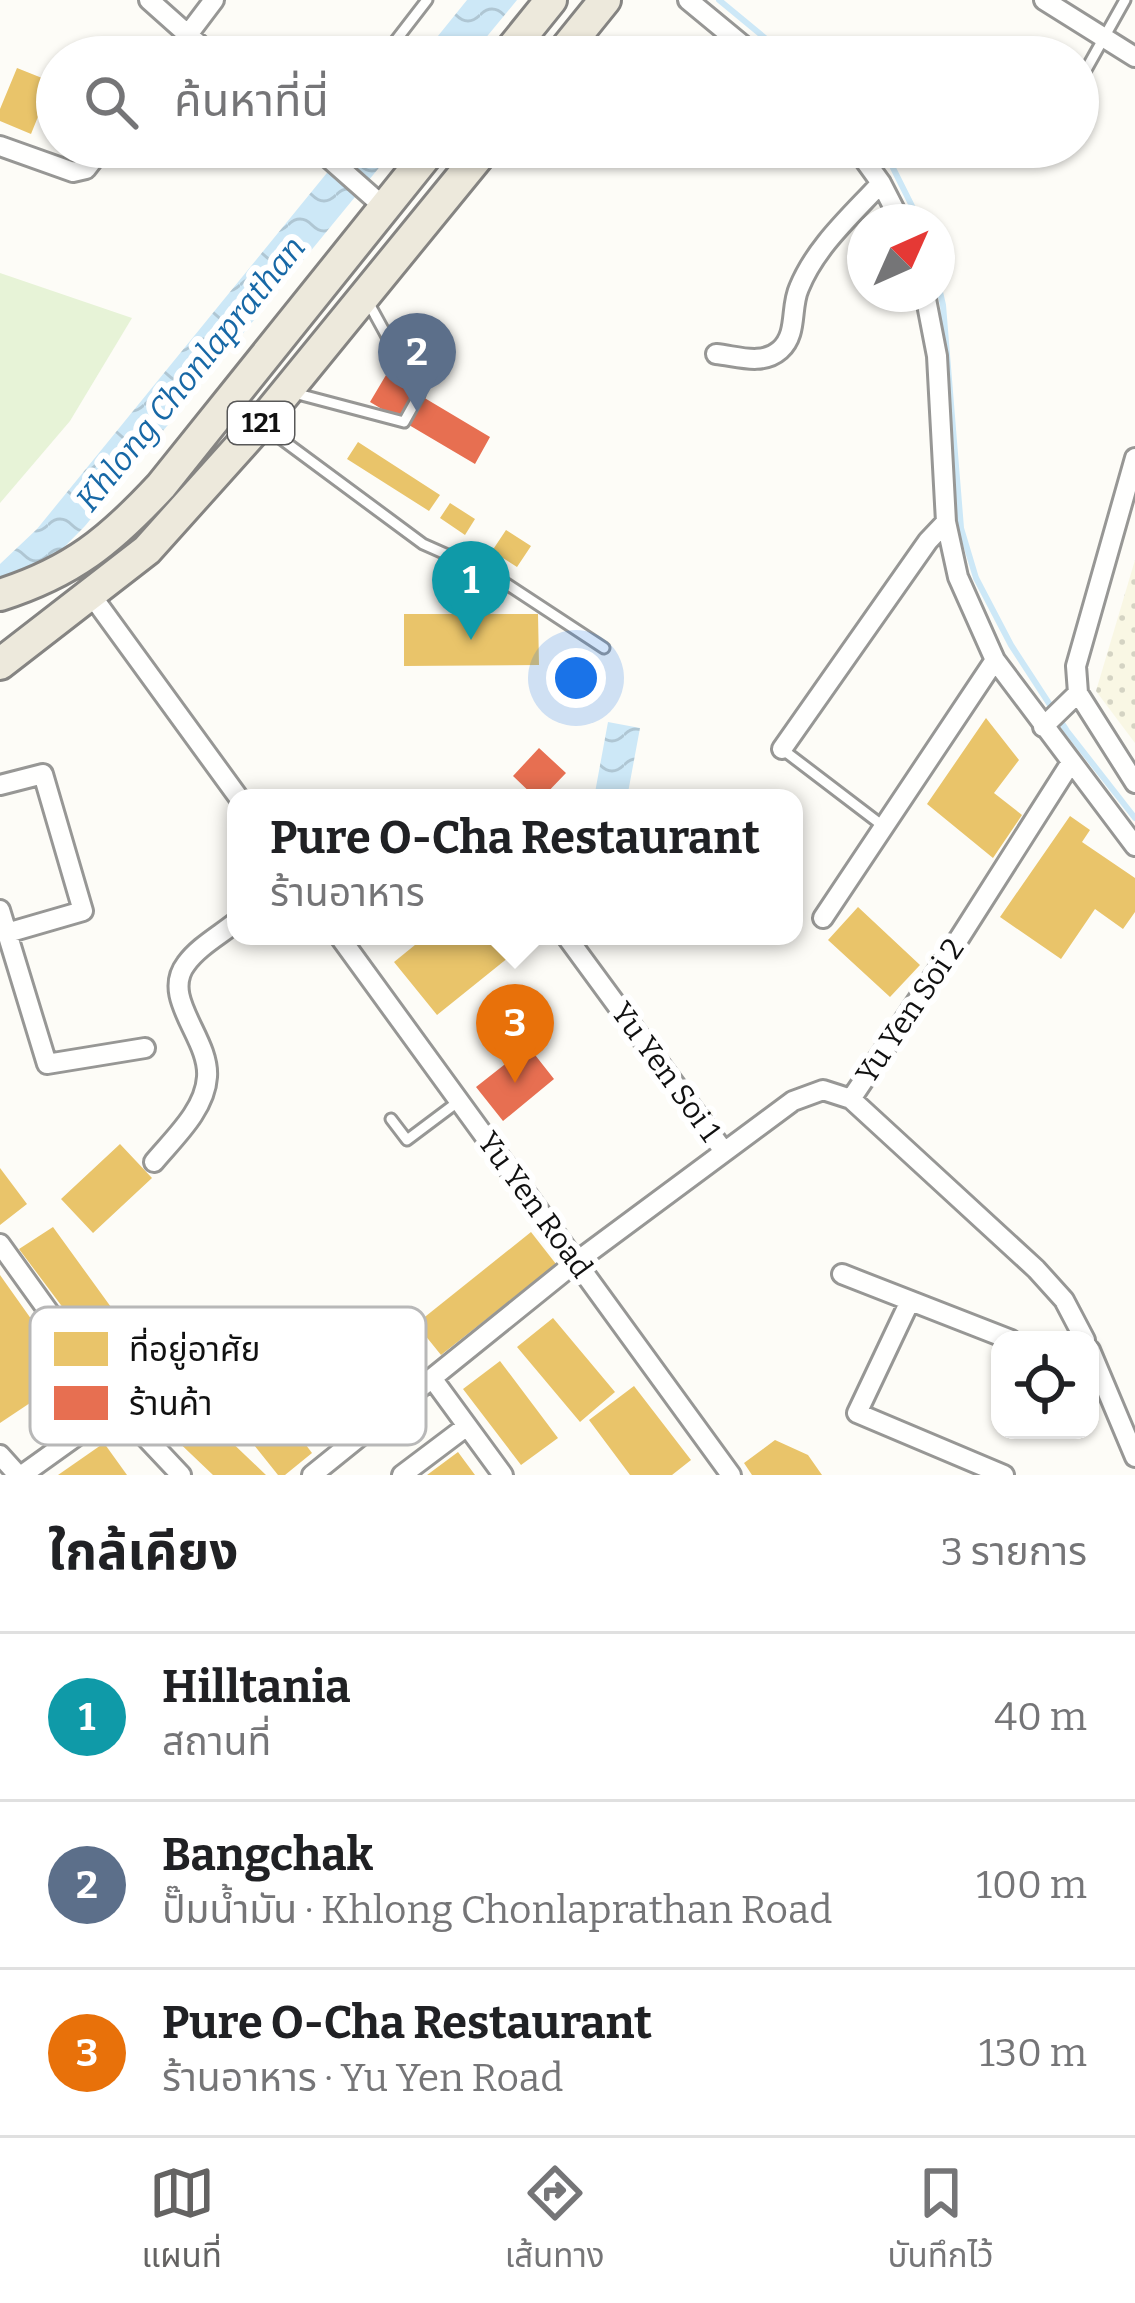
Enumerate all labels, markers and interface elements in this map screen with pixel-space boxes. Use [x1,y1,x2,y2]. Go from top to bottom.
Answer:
search box [36,36,1099,168]
icon: search [78,69,144,135]
text: ค้นหาที่นี่ [174,74,329,128]
north arrow [847,204,955,312]
water label: Khlong Chonlaprathan [68,228,314,519]
pin: 2 [378,313,456,412]
road number: 121 [228,402,294,444]
pin: 1 [432,541,510,640]
your location [546,648,606,708]
popup [227,789,803,945]
text: Pure O-Cha Restaurant [270,811,760,865]
text: ร้านอาหาร [270,870,425,916]
street label: Yu Yen Soi 2 [848,932,972,1090]
pin: 3 [476,984,554,1083]
street label: Yu Yen Soi 1 [604,996,728,1148]
street label: Yu Yen Road [470,1125,600,1285]
legend [30,1307,426,1445]
text: ที่อยู่อาศัย [129,1327,260,1370]
map controls [991,1331,1099,1439]
button: locate [991,1331,1099,1439]
text: ร้านค้า [129,1384,212,1424]
text: ใกล้เคียง [48,1521,238,1583]
text: 3 รายการ [941,1529,1087,1575]
text: Hilltania [162,1660,350,1714]
text: 1 [79,1694,95,1740]
text: 40 m [994,1694,1087,1740]
text: สถานที่ [162,1719,271,1765]
text: Bangchak [162,1828,373,1882]
text: 2 [76,1862,98,1908]
text: 100 m [976,1862,1087,1908]
text: ปั๊มน้ำมัน · Khlong Chonlaprathan Road [162,1887,832,1933]
text: Pure O-Cha Restaurant [162,1996,652,2050]
text: 3 [76,2030,98,2076]
text: 130 m [979,2030,1087,2076]
text: ร้านอาหาร · Yu Yen Road [162,2055,563,2101]
tab: แผนที่ [141,2160,222,2282]
tab: เส้นทาง [505,2160,605,2282]
tab: บันทึกไว้ [888,2160,994,2282]

